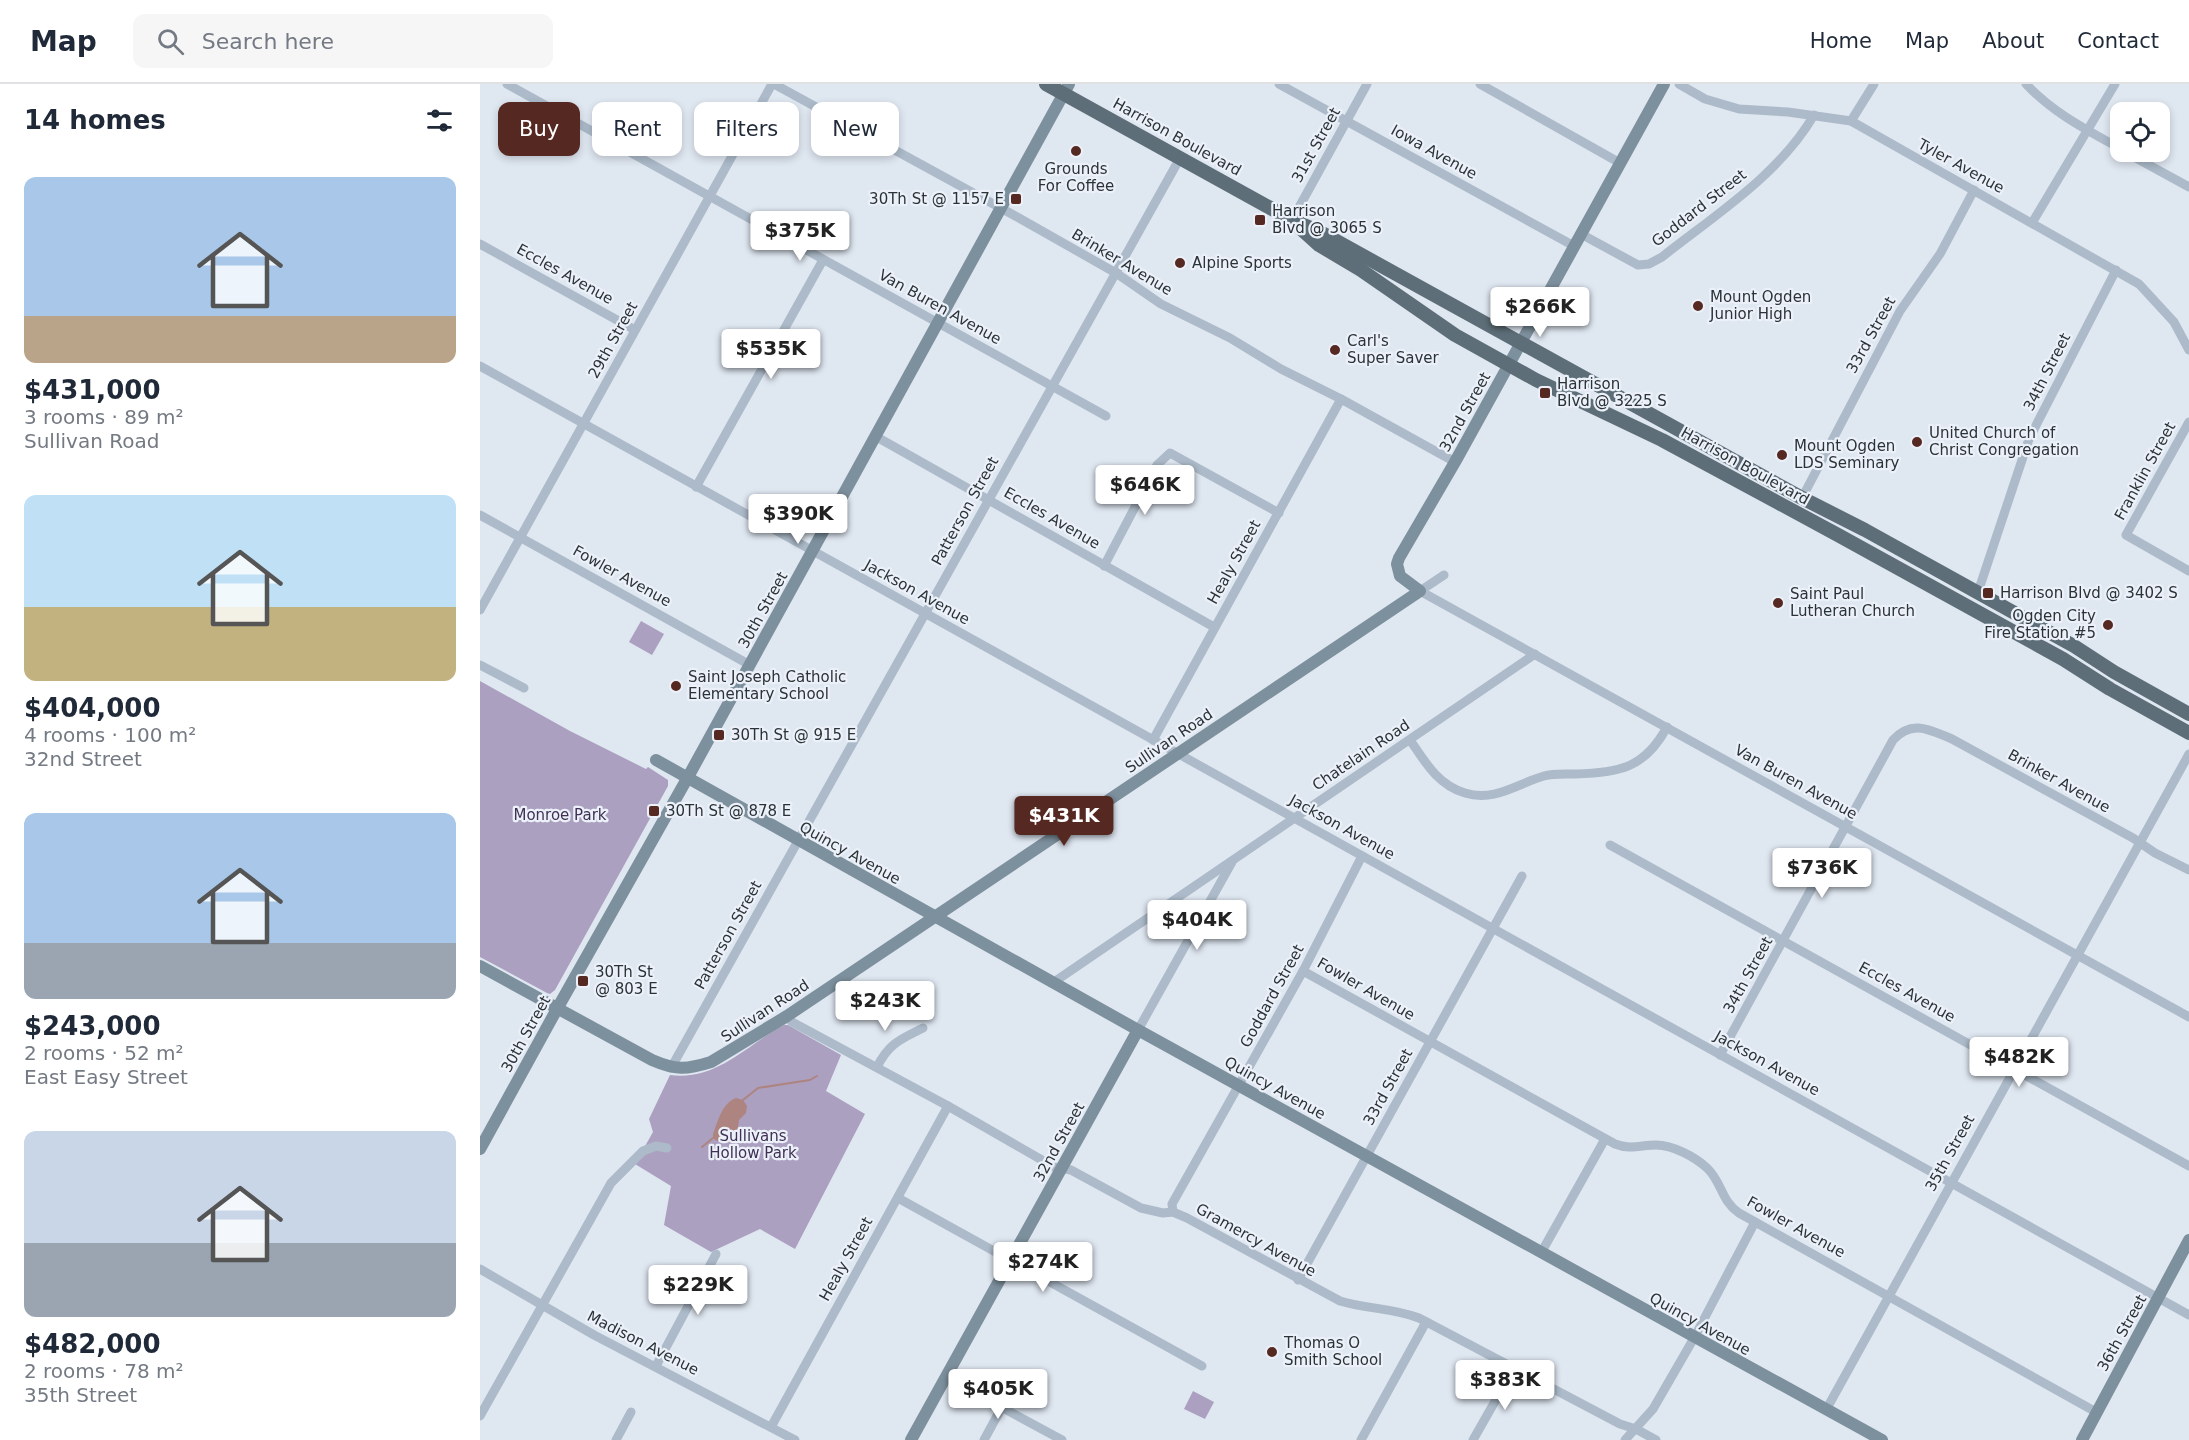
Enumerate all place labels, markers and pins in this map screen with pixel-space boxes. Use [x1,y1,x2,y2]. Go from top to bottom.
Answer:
marker: Grounds For Coffee [1069,144,1083,158]
place label: Grounds For Coffee [1038,160,1114,195]
place label: 30Th St @ 1157 E [869,190,1004,208]
marker: 30Th St @ 1157 E [1009,192,1023,206]
place label: Harrison Blvd @ 3065 S [1272,202,1382,237]
pin: $375K [758,211,842,262]
marker: Harrison Blvd @ 3065 S [1253,213,1267,227]
place label: Alpine Sports [1192,254,1292,272]
marker: Alpine Sports [1173,256,1187,270]
pin: $266K [1498,287,1582,338]
place label: Mount Ogden Junior High [1709,288,1811,323]
marker: Mount Ogden Junior High [1691,299,1705,313]
pin: $535K [729,329,813,380]
place label: Carl's Super Saver [1347,332,1440,367]
marker: Carl's Super Saver [1328,343,1342,357]
place label: Harrison Blvd @ 3225 S [1557,375,1667,410]
marker: Harrison Blvd @ 3225 S [1538,386,1552,400]
place label: United Church of Christ Congregation [1929,424,2079,459]
marker: United Church of Christ Congregation [1910,435,1924,449]
place label: Mount Ogden LDS Seminary [1794,437,1900,472]
marker: Mount Ogden LDS Seminary [1775,448,1789,462]
pin: $646K [1103,465,1187,516]
pin: $390K [756,494,840,545]
place label: Harrison Blvd @ 3402 S [2000,584,2178,602]
place label: Saint Paul Lutheran Church [1790,585,1915,620]
marker: Harrison Blvd @ 3402 S [1981,586,1995,600]
marker: Saint Paul Lutheran Church [1771,596,1785,610]
place label: Ogden City Fire Station #5 [1984,607,2096,642]
marker: Ogden City Fire Station #5 [2101,618,2115,632]
place label: Saint Joseph Catholic Elementary School [688,668,846,703]
marker: Saint Joseph Catholic Elementary School [669,679,683,693]
place label: 30Th St @ 915 E [731,726,856,744]
marker: 30Th St @ 915 E [712,728,726,742]
pin: $431K [1022,796,1106,847]
place label: 30Th St @ 878 E [666,802,791,820]
marker: 30Th St @ 878 E [647,804,661,818]
pin: $736K [1780,848,1864,899]
pin: $404K [1155,900,1239,951]
place label: 30Th St @ 803 E [595,963,658,998]
marker: 30Th St @ 803 E [576,974,590,988]
pin: $243K [843,981,927,1032]
pin: $482K [1977,1037,2061,1088]
pin: $274K [1001,1242,1085,1293]
pin: $229K [656,1265,740,1316]
place label: Thomas O Smith School [1283,1334,1382,1369]
marker: Thomas O Smith School [1265,1345,1279,1359]
pin: $383K [1463,1360,1547,1411]
pin: $405K [956,1369,1040,1420]

